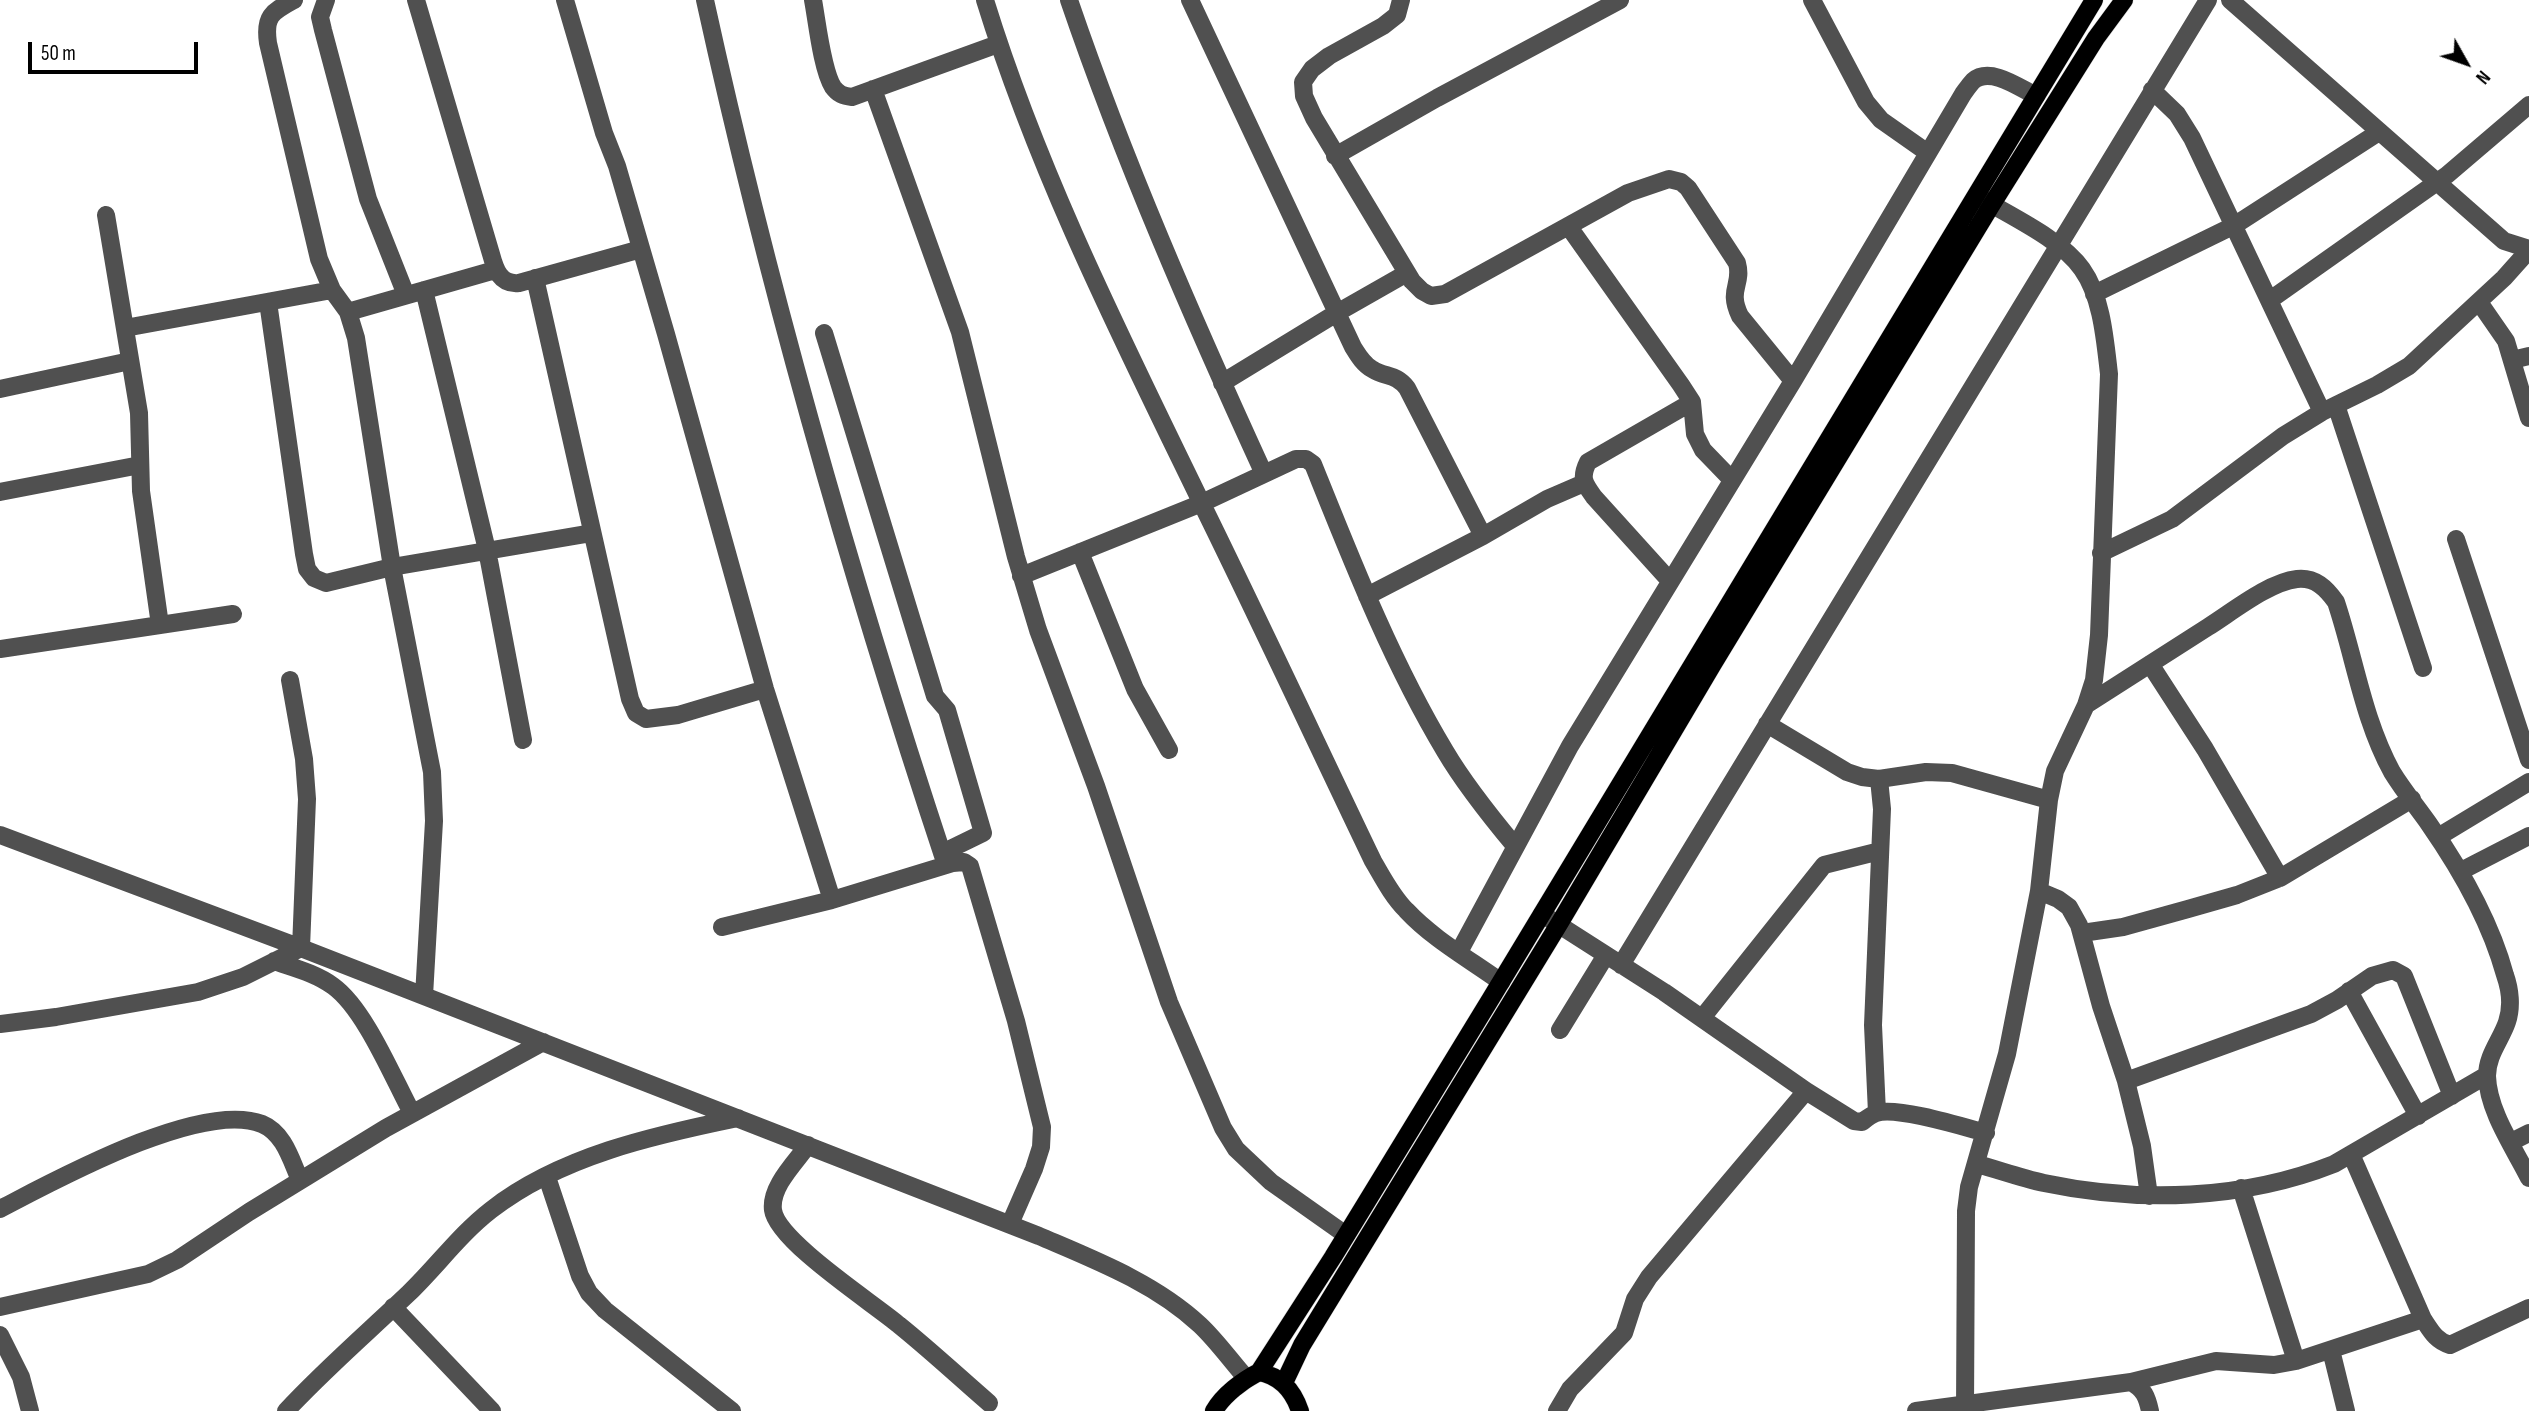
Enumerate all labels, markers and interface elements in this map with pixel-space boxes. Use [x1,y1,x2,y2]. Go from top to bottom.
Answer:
scale bar [32,28,201,72]
north arrow [2431,28,2501,98]
text: 50 m [41,41,76,66]
text: N [2470,66,2495,88]

